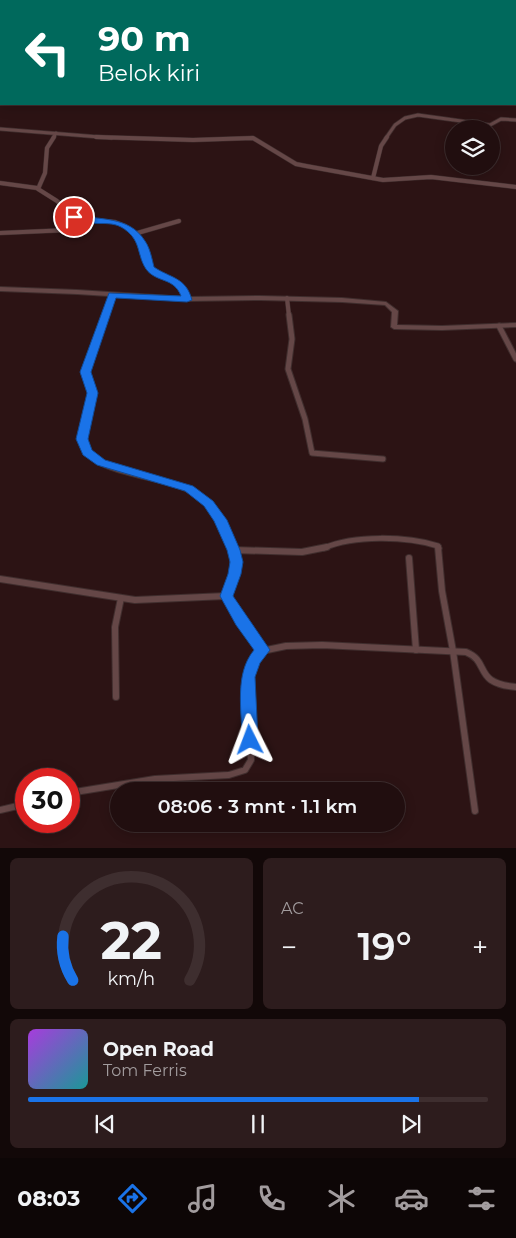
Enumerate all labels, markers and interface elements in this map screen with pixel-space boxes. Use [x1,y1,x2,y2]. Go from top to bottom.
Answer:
text: 90 m [98,17,191,60]
icon: left [15,20,80,85]
text: Belok kiri [98,60,200,87]
map controls [445,120,500,175]
button: layers [445,120,500,175]
pin [53,196,95,238]
icon: arrive [60,203,88,231]
position arrow [223,713,275,765]
speed limit sign: 30 [15,768,80,833]
text: 08:06 · 3 mnt · 1.1 km [158,795,357,818]
text: AC [281,899,304,918]
text: 22 [101,909,162,972]
text: 19° [357,923,412,970]
text: − [281,930,297,964]
text: + [472,930,488,964]
text: km/h [108,968,155,989]
text: Open Road [103,1038,214,1061]
text: Tom Ferris [103,1061,187,1080]
icon: previous [91,1110,119,1138]
icon: pause [244,1110,272,1138]
icon: next [397,1110,425,1138]
icon: directions [115,1181,150,1216]
icon: music [185,1181,220,1216]
icon: phone [254,1181,289,1216]
icon: climate [324,1181,359,1216]
icon: car [394,1181,429,1216]
icon: filters [464,1181,499,1216]
text: 08:03 [17,1185,80,1212]

